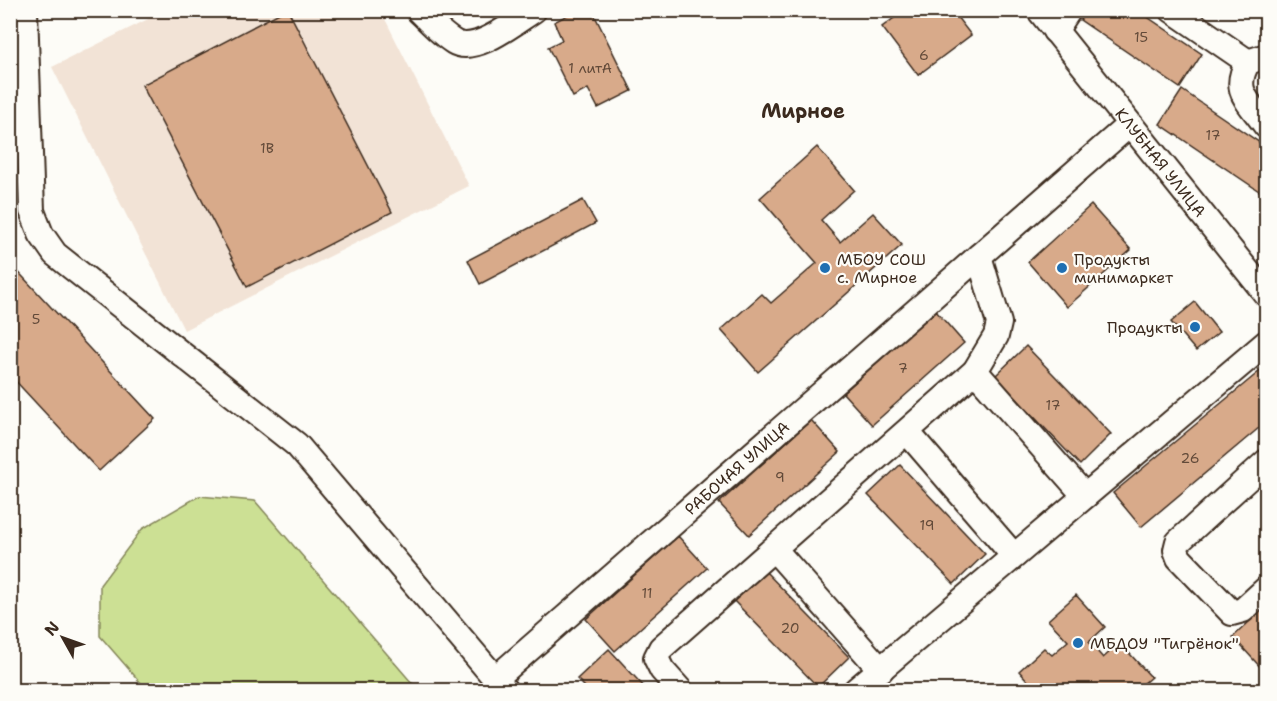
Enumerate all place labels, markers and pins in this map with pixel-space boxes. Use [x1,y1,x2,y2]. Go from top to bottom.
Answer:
place label: МБОУ СОШ с. Мирное [837,249,926,288]
place label: Продукты минимаркет [1074,249,1174,288]
marker: МБОУ СОШ с. Мирное [818,261,832,275]
marker: Продукты минимаркет [1055,261,1069,275]
place label: Продукты [1107,317,1183,338]
marker: Продукты [1188,320,1202,334]
place label: МБДОУ "Тигрёнок" [1090,633,1239,654]
marker: МБДОУ "Тигрёнок" [1071,636,1085,650]

